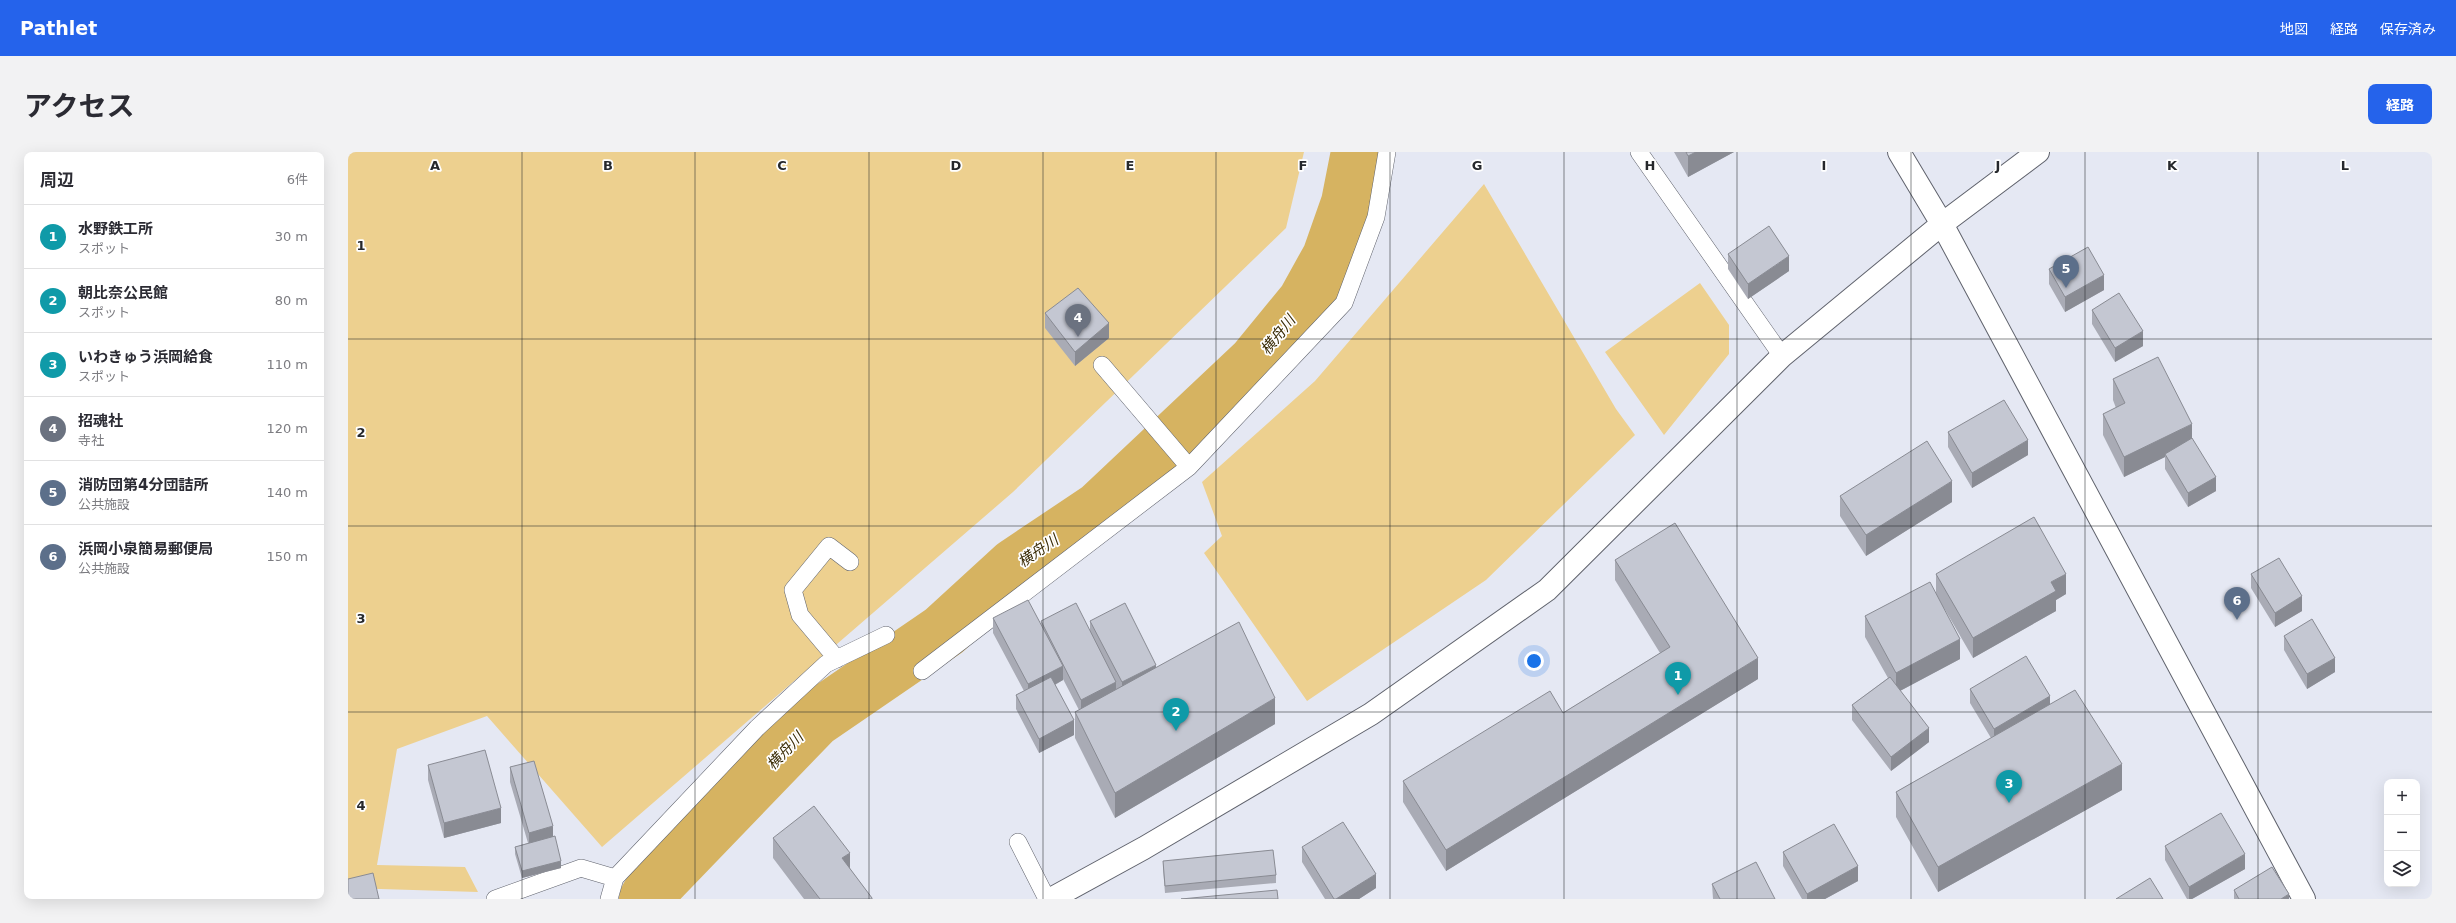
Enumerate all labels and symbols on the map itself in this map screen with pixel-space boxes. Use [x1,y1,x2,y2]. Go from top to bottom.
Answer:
text: A [430,158,440,173]
text: B [603,158,613,173]
text: C [777,158,787,173]
text: D [951,158,962,173]
text: E [1126,158,1134,173]
text: F [1299,158,1307,173]
text: G [1472,158,1482,173]
text: H [1645,158,1655,173]
text: I [1822,158,1826,173]
text: J [1995,158,2000,173]
text: K [2167,158,2178,173]
text: L [2341,158,2349,173]
text: 1 [356,238,366,253]
pin: 5 [2053,255,2079,288]
pin: 4 [1065,304,1091,337]
water label: 横舟川 [1257,310,1300,358]
text: 2 [356,425,366,440]
water label: 横舟川 [1014,530,1063,571]
pin: 6 [2224,587,2250,620]
text: 3 [356,611,366,626]
your location [1524,651,1544,671]
pin: 1 [1665,662,1691,695]
pin: 2 [1163,698,1189,731]
water label: 横舟川 [763,727,808,773]
pin: 3 [1996,770,2022,803]
text: 4 [356,798,366,813]

